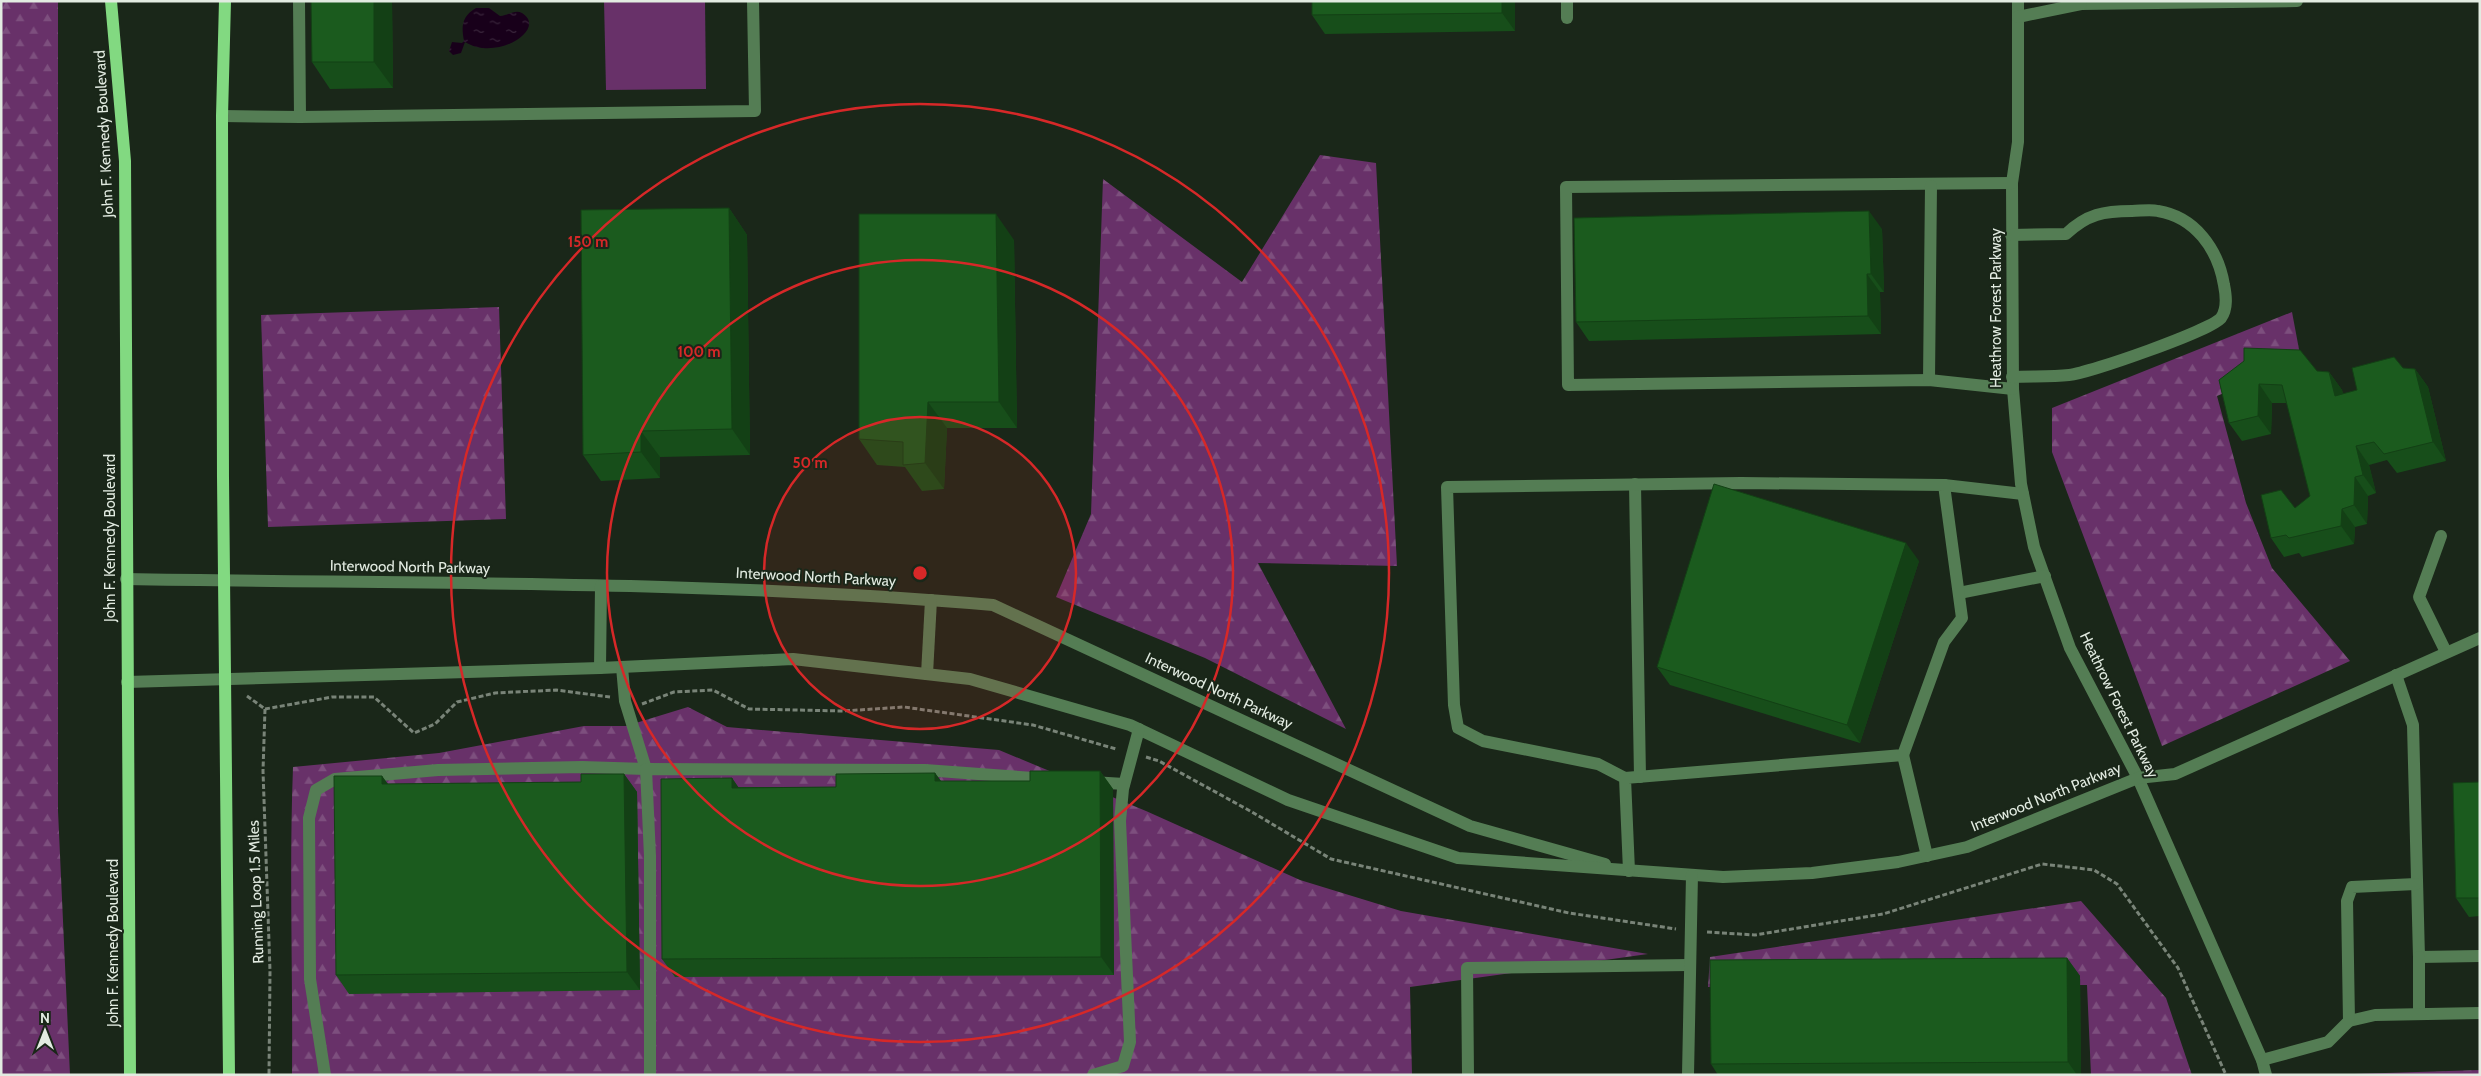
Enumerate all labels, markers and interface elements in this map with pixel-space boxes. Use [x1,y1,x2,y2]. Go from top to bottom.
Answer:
street label: John F. Kennedy Boulevard [91,50,117,219]
street label: Heathrow Forest Parkway [1987,228,2005,388]
text: 150 m [568,233,608,251]
text: 100 m [677,343,721,361]
street label: John F. Kennedy Boulevard [101,454,119,623]
text: 50 m [792,454,828,472]
street label: Interwood North Parkway [330,557,491,577]
street label: Interwood North Parkway [735,564,897,590]
centre of rings [911,564,929,582]
street label: Heathrow Forest Parkway [2076,629,2162,781]
street label: Interwood North Parkway [1142,649,1296,733]
street label: Interwood North Parkway [1968,758,2124,835]
street label: Running Loop 1.5 Miles [245,820,267,964]
street label: John F. Kennedy Boulevard [104,859,122,1028]
north arrow [20,1006,70,1056]
text: N [40,1009,50,1027]

